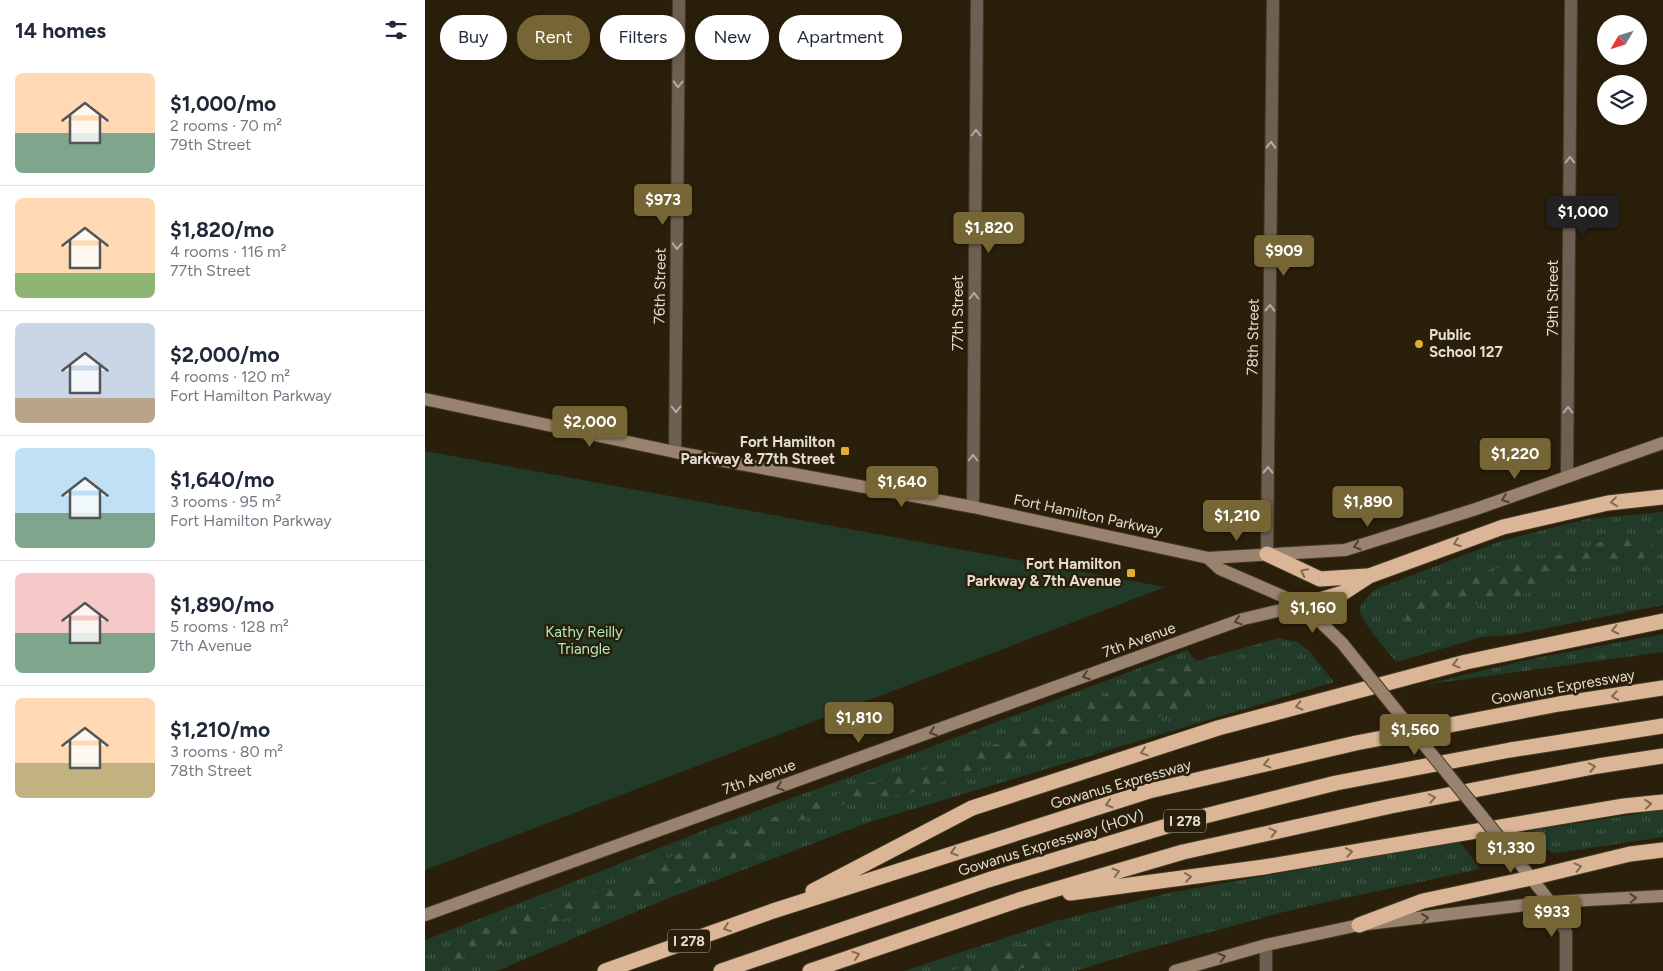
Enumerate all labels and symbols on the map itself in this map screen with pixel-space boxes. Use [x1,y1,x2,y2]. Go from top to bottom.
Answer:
north arrow [1597,15,1647,65]
one-way arrow [673,80,684,88]
one-way arrow [971,129,981,137]
one-way arrow [1266,141,1277,149]
one-way arrow [1565,155,1575,163]
pin: $973 [633,184,693,226]
pin: $1,000 [1542,196,1624,238]
pin: $1,820 [948,212,1030,254]
pin: $909 [1254,234,1314,277]
one-way arrow [672,242,682,250]
street label: 76th Street [650,247,670,324]
street label: 79th Street [1544,260,1562,336]
street label: 77th Street [949,275,967,351]
one-way arrow [969,292,979,300]
street label: 78th Street [1243,298,1263,376]
one-way arrow [1265,304,1275,312]
place label: Public School 127 [1429,326,1503,361]
marker: Public School 127 [1413,338,1425,350]
one-way arrow [670,405,681,413]
one-way arrow [1563,405,1573,413]
pin: $2,000 [549,406,631,448]
place label: Fort Hamilton Parkway & 77th Street [680,433,835,468]
pin: $1,220 [1474,438,1556,480]
marker: Fort Hamilton Parkway & 77th Street [839,445,851,457]
one-way arrow [968,454,978,462]
pin: $1,640 [861,466,943,508]
one-way arrow [1263,466,1273,474]
pin: $1,890 [1327,486,1409,528]
street label: Fort Hamilton Parkway [1012,490,1164,540]
one-way arrow [1501,493,1510,503]
one-way arrow [1610,496,1618,507]
pin: $1,210 [1196,500,1278,542]
one-way arrow [1454,537,1462,547]
one-way arrow [1353,541,1362,551]
place label: Fort Hamilton Parkway & 7th Avenue [966,555,1122,590]
marker: Fort Hamilton Parkway & 7th Avenue [1125,567,1137,579]
one-way arrow [1300,568,1309,578]
pin: $1,160 [1272,592,1354,634]
one-way arrow [1235,616,1243,626]
street label: 7th Avenue [1100,618,1178,662]
park label: Kathy Reilly Triangle [545,623,623,658]
one-way arrow [1611,624,1620,635]
one-way arrow [1452,658,1461,669]
street label: Gowanus Expressway [1490,665,1636,709]
one-way arrow [1082,670,1090,680]
one-way arrow [1610,690,1619,700]
one-way arrow [1296,701,1304,711]
pin: $1,810 [818,702,900,744]
pin: $1,560 [1374,714,1456,756]
one-way arrow [929,726,937,736]
one-way arrow [1140,747,1148,757]
street label: 7th Avenue [720,755,798,799]
street label: Gowanus Expressway [1048,755,1194,813]
one-way arrow [1262,758,1271,769]
one-way arrow [1587,763,1596,773]
one-way arrow [776,781,785,791]
one-way arrow [1428,793,1437,803]
one-way arrow [1106,798,1114,808]
one-way arrow [1644,799,1652,810]
street label: Gowanus Expressway (HOV) [956,806,1146,880]
road number: I 278 [1164,809,1206,832]
one-way arrow [1269,827,1278,838]
pin: $1,330 [1470,832,1552,874]
one-way arrow [950,847,959,857]
one-way arrow [1345,848,1353,858]
one-way arrow [1574,862,1583,873]
one-way arrow [1111,867,1120,877]
one-way arrow [1185,872,1193,883]
one-way arrow [1630,892,1638,903]
pin: $933 [1522,896,1582,938]
one-way arrow [1421,913,1429,924]
one-way arrow [723,922,731,932]
road number: I 278 [668,929,710,952]
one-way arrow [851,951,860,961]
one-way arrow [1217,953,1225,963]

